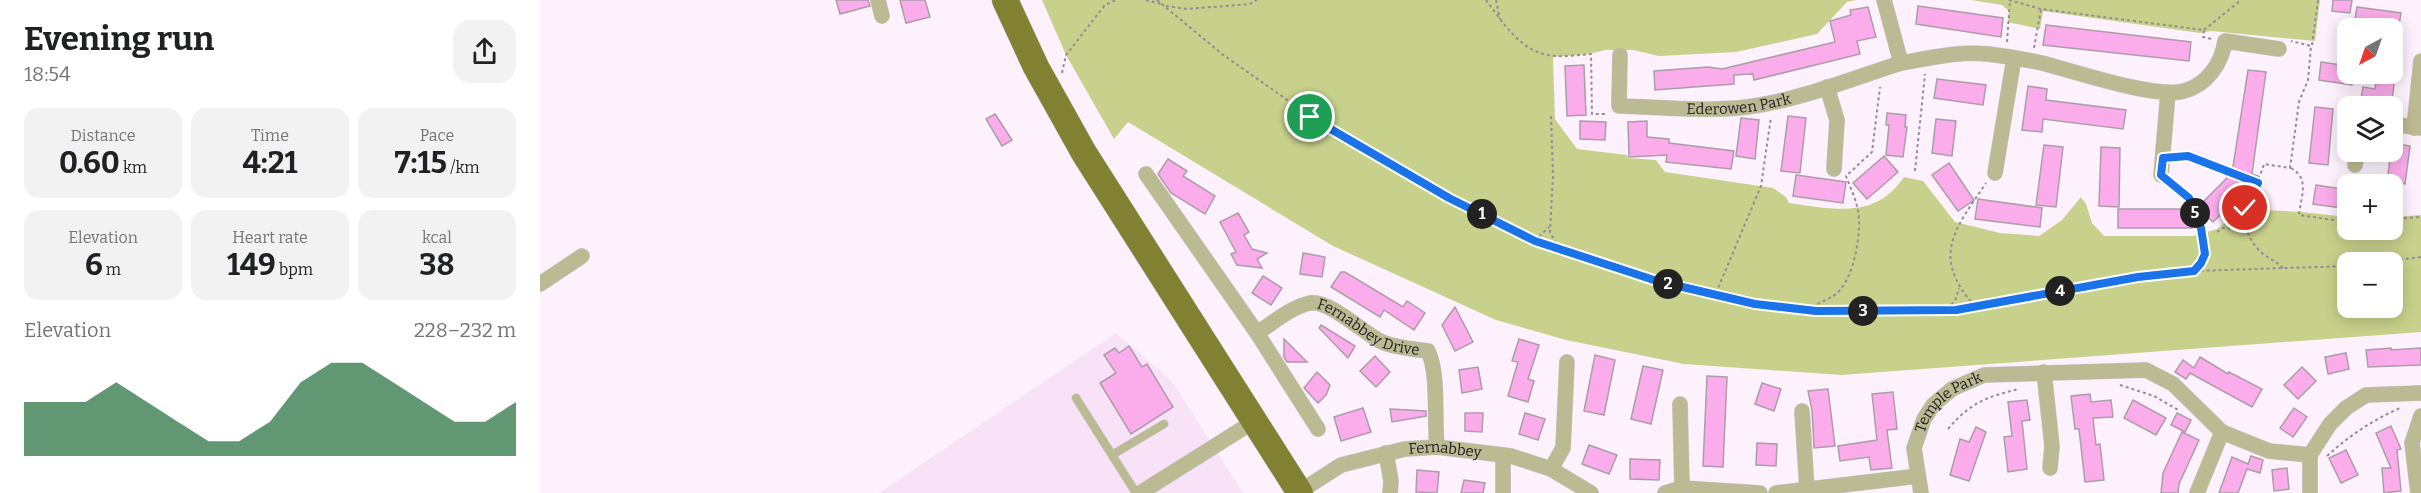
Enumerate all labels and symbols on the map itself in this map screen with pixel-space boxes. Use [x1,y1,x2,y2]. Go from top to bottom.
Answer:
north arrow [2337,18,2403,84]
street label: Ederowen Park [1686,90,1793,118]
pin [1284,91,1335,142]
pin [2219,182,2270,233]
pin: 5 [2180,198,2210,228]
pin: 1 [1467,199,1497,229]
pin: 2 [1653,269,1683,299]
pin: 4 [2045,276,2075,306]
street label: Fernabbey Drive [1315,295,1421,359]
pin: 3 [1848,296,1878,326]
street label: Temple Park [1911,368,1985,435]
street label: Fernabbey [1408,438,1483,461]

